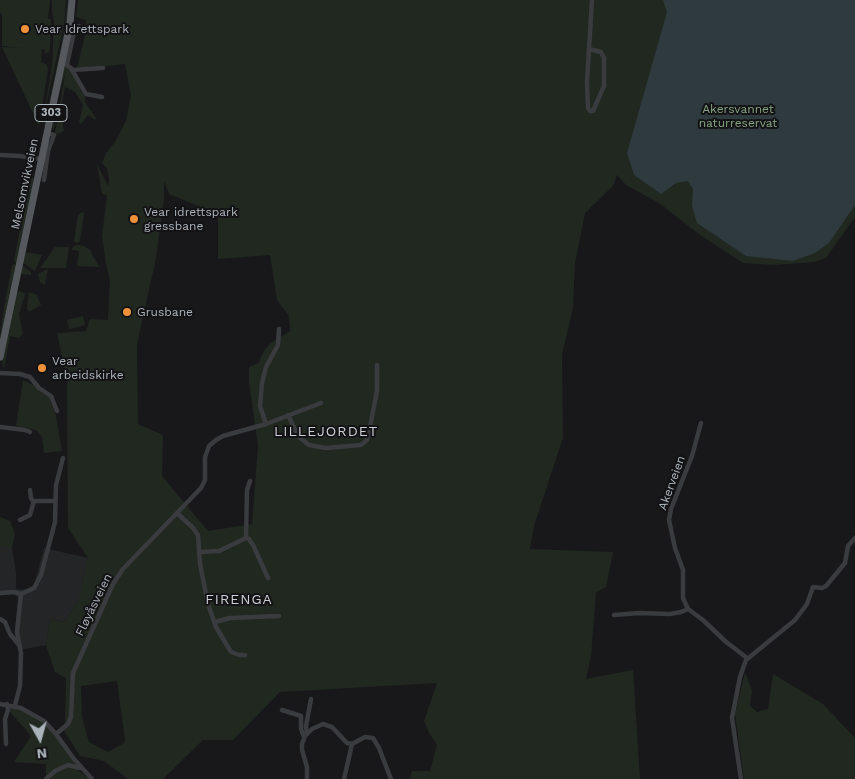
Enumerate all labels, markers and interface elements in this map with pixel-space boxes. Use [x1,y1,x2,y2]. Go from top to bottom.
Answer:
place label: Vear Idrettspark [35,22,129,36]
marker: Vear Idrettspark [19,23,31,35]
park label: Akersvannet naturreservat [699,102,777,130]
road number: 303 [35,105,67,122]
street label: Melsomvikveien [8,137,42,231]
place label: Vear idrettspark gressbane [144,205,238,233]
marker: Vear idrettspark gressbane [128,213,140,225]
place label: Grusbane [137,305,193,319]
marker: Grusbane [121,306,133,318]
place label: Vear arbeidskirke [52,354,124,382]
marker: Vear arbeidskirke [36,362,48,374]
district label: LILLEJORDET [273,424,379,440]
street label: Akerveien [655,454,689,512]
street label: Fløyåsveien [73,571,115,639]
district label: FIRENGA [204,592,274,608]
north arrow [15,714,65,764]
text: N [36,745,48,762]

